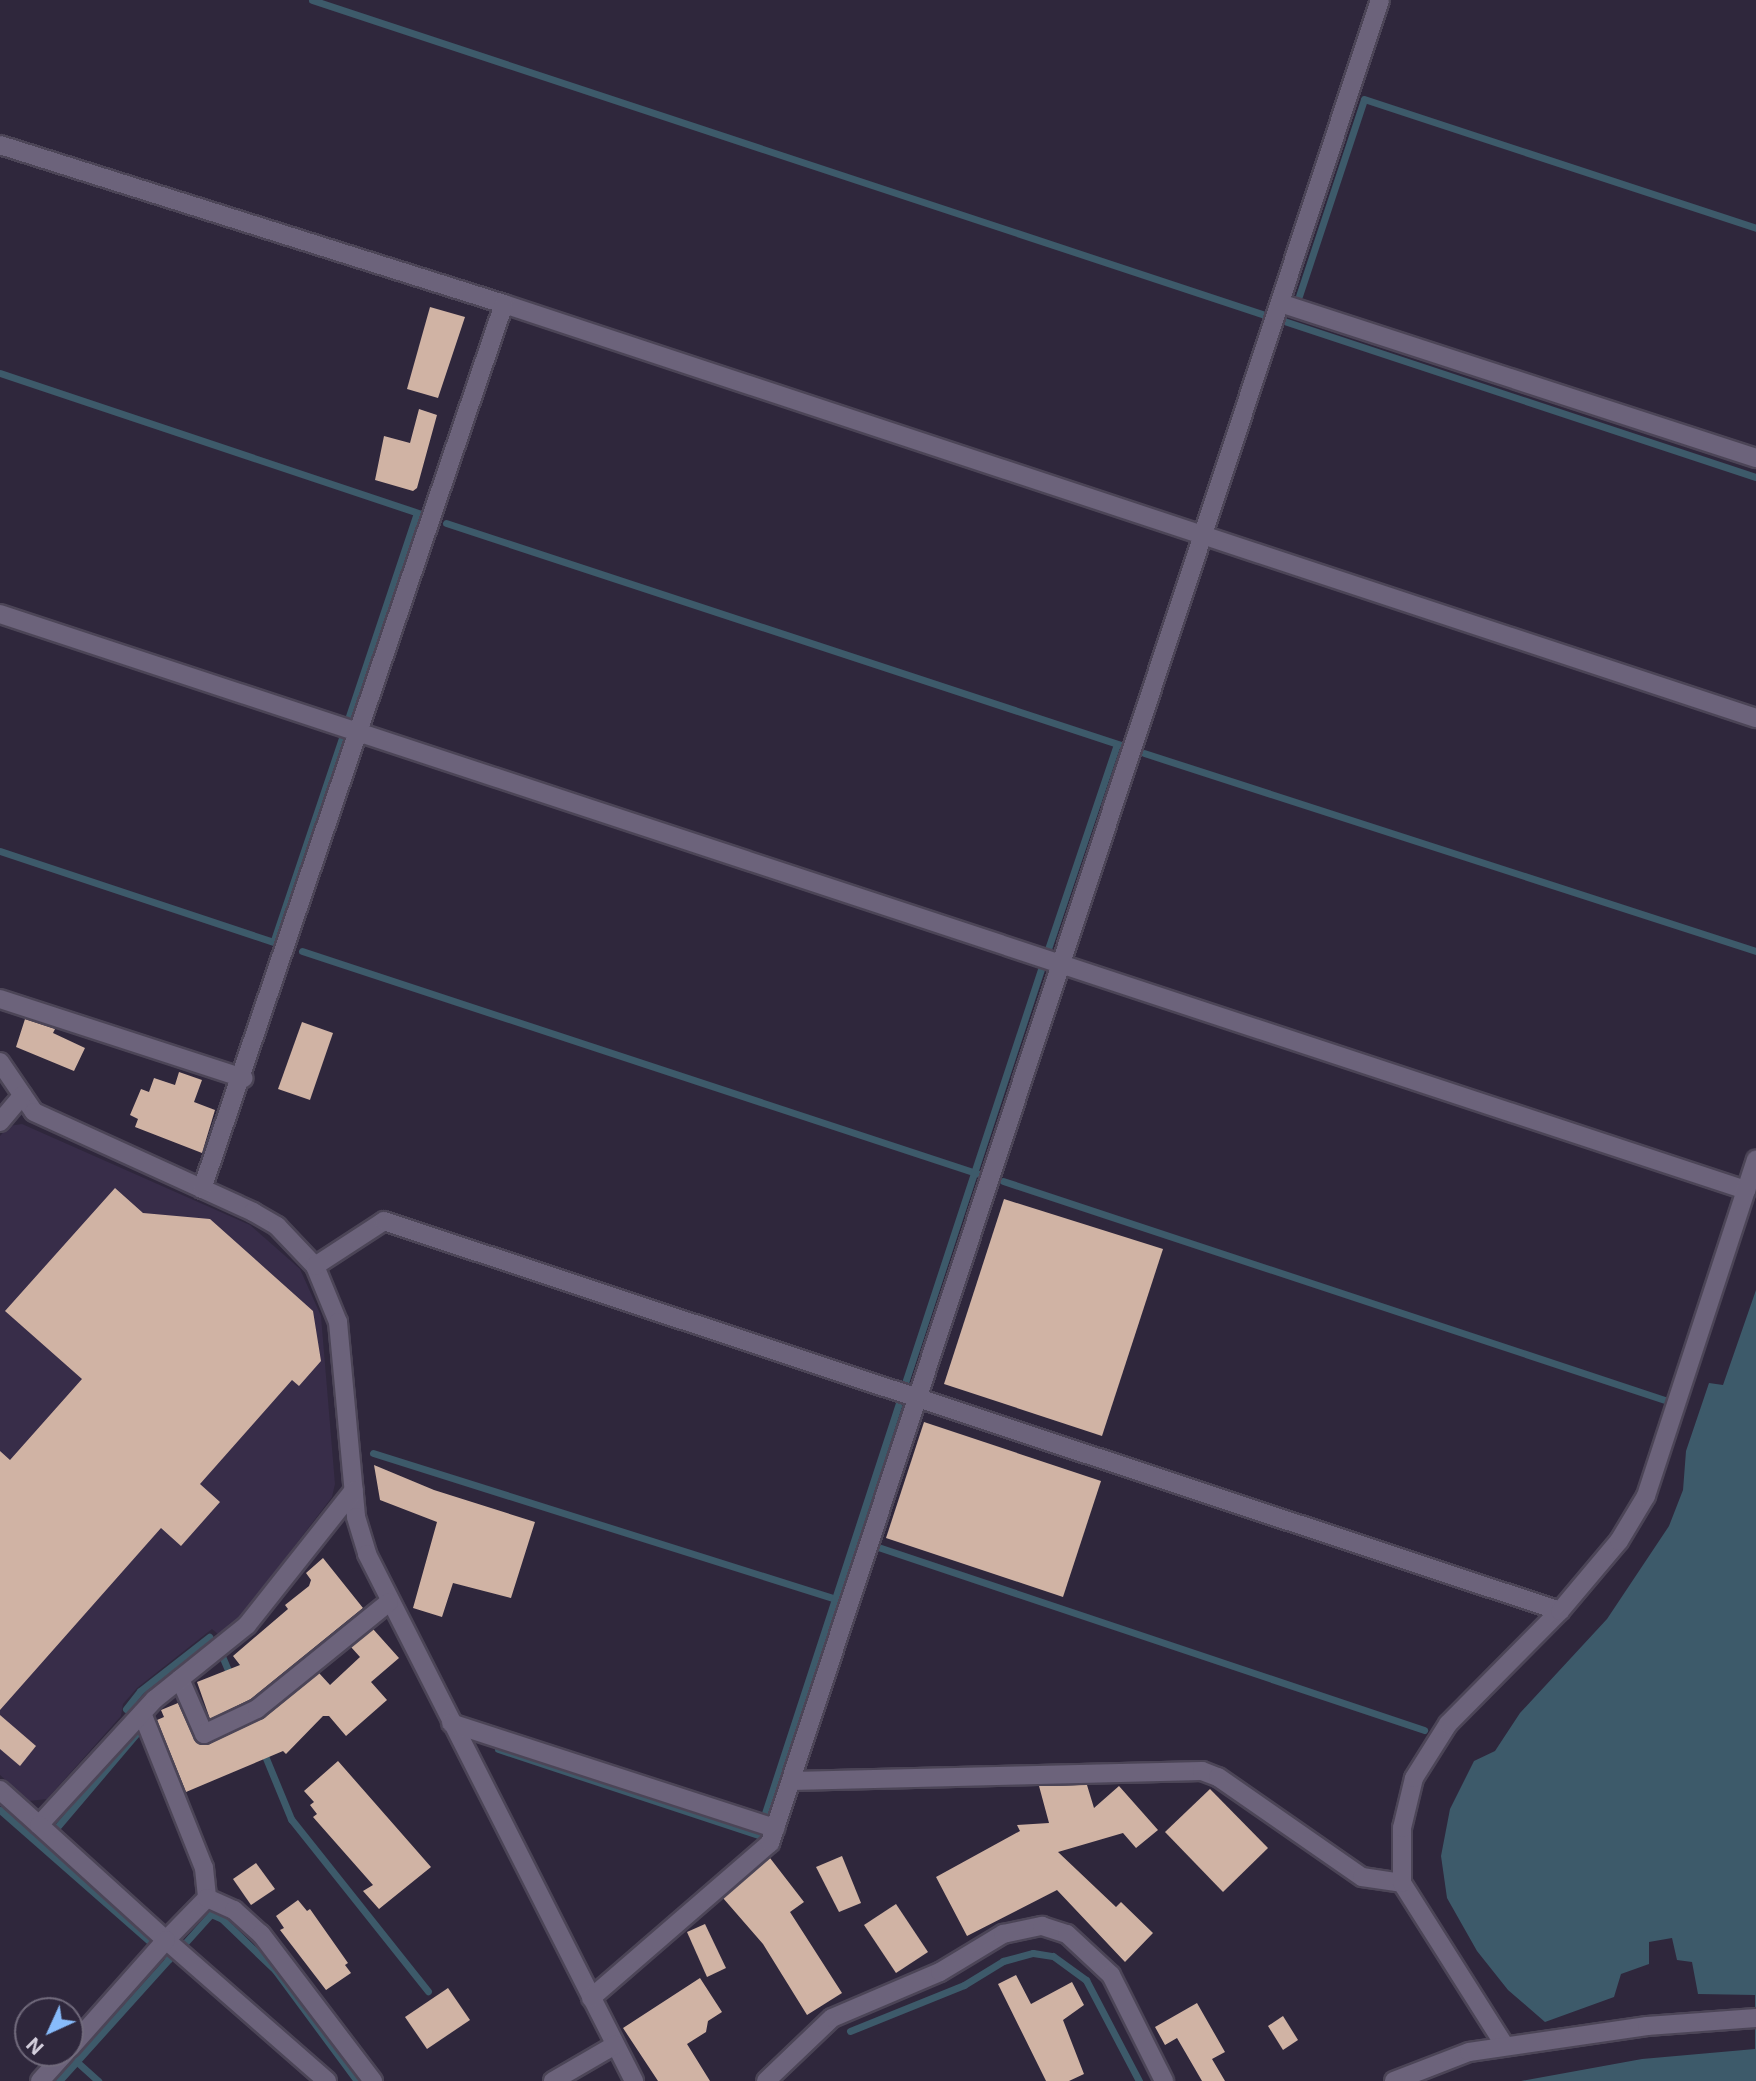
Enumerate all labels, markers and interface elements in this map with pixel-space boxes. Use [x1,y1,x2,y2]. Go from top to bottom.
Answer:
north arrow [14,1997,84,2067]
text: N [22,2033,48,2059]

